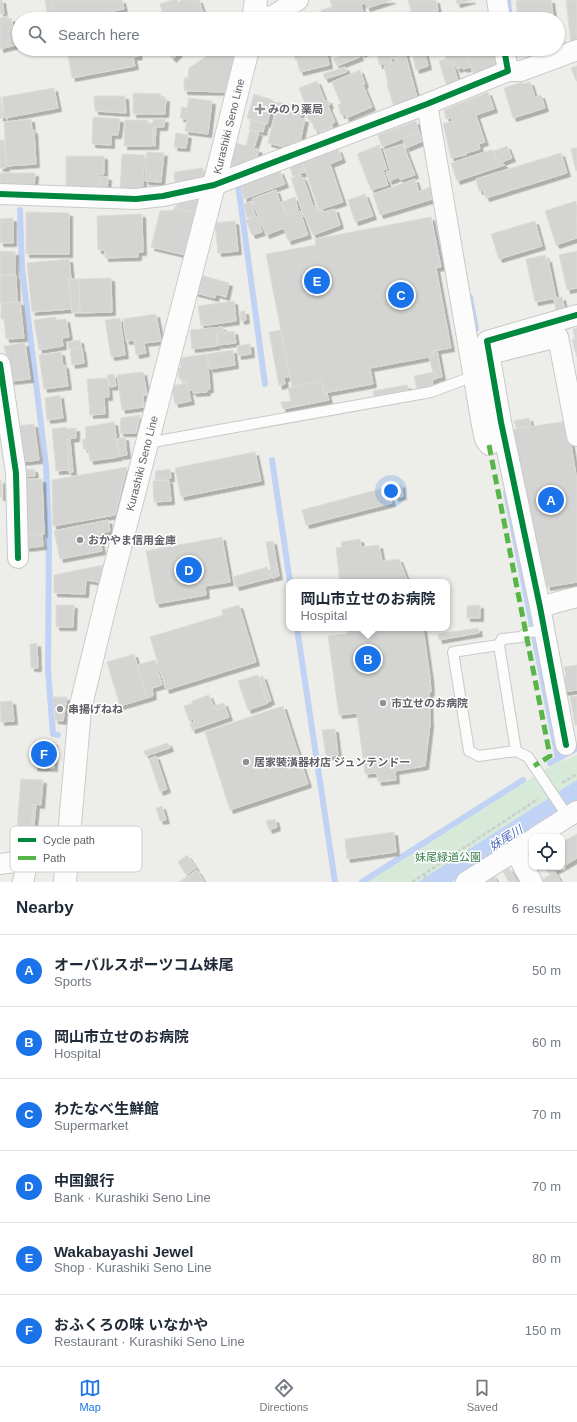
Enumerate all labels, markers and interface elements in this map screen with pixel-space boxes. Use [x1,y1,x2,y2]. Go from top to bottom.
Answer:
search box [12,12,565,56]
icon: search [26,23,48,45]
text: Search here [58,26,140,43]
street label: Kurashiki Seno Line [211,77,246,175]
place label: みのり薬局 [268,103,323,115]
marker: みのり薬局 [255,104,265,114]
pin: E [304,266,330,296]
pin: C [388,280,414,310]
street label: Kurashiki Seno Line [124,414,160,512]
your location [381,481,401,501]
pin: A [538,485,564,515]
place label: おかやま信用金庫 [88,534,176,546]
marker: おかやま信用金庫 [75,535,85,545]
pin: D [176,555,202,585]
popup [286,579,450,631]
text: 岡山市立せのお病院 [300,590,436,607]
text: Hospital [300,608,347,623]
pin: B [355,644,381,674]
place label: 市立せのお病院 [391,697,468,709]
marker: 市立せのお病院 [378,698,388,708]
place label: 串揚げねね [68,703,123,715]
marker: 串揚げねね [55,704,65,714]
pin: F [31,739,57,769]
place label: 居家裝潢器材店 ジュンテンドー [254,756,410,768]
marker: 居家裝潢器材店 ジュンテンドー [241,757,251,767]
water label: 妹尾川 [487,821,527,853]
legend [10,826,142,872]
text: Cycle path [43,834,95,846]
map controls [529,834,565,870]
button: locate [529,834,565,870]
park label: 妹尾緑道公園 [415,851,481,863]
text: Path [43,852,66,864]
text: Nearby [16,898,74,917]
text: 6 results [512,901,561,916]
text: オーバルスポーツコム妹尾 [54,956,234,973]
text: A [24,963,34,978]
text: 50 m [532,963,561,978]
text: Sports [54,974,92,989]
text: 岡山市立せのお病院 [54,1028,189,1045]
text: B [24,1035,34,1050]
text: 60 m [532,1035,561,1050]
text: Hospital [54,1046,101,1061]
text: わたなべ生鮮館 [54,1100,159,1117]
text: C [24,1107,34,1122]
text: 70 m [532,1107,561,1122]
text: Supermarket [54,1118,128,1133]
text: 中国銀行 [54,1172,114,1189]
text: D [24,1179,34,1194]
text: 70 m [532,1179,561,1194]
text: Bank · Kurashiki Seno Line [54,1190,211,1205]
text: Wakabayashi Jewel [54,1243,194,1260]
text: E [25,1251,33,1266]
text: 80 m [532,1251,561,1266]
text: Shop · Kurashiki Seno Line [54,1260,212,1275]
text: おふくろの味 いなかや [54,1316,208,1333]
text: F [25,1323,33,1338]
text: 150 m [525,1323,561,1338]
text: Restaurant · Kurashiki Seno Line [54,1334,245,1349]
tab: Map [79,1377,101,1413]
tab: Directions [259,1377,308,1413]
tab: Saved [467,1377,498,1413]

